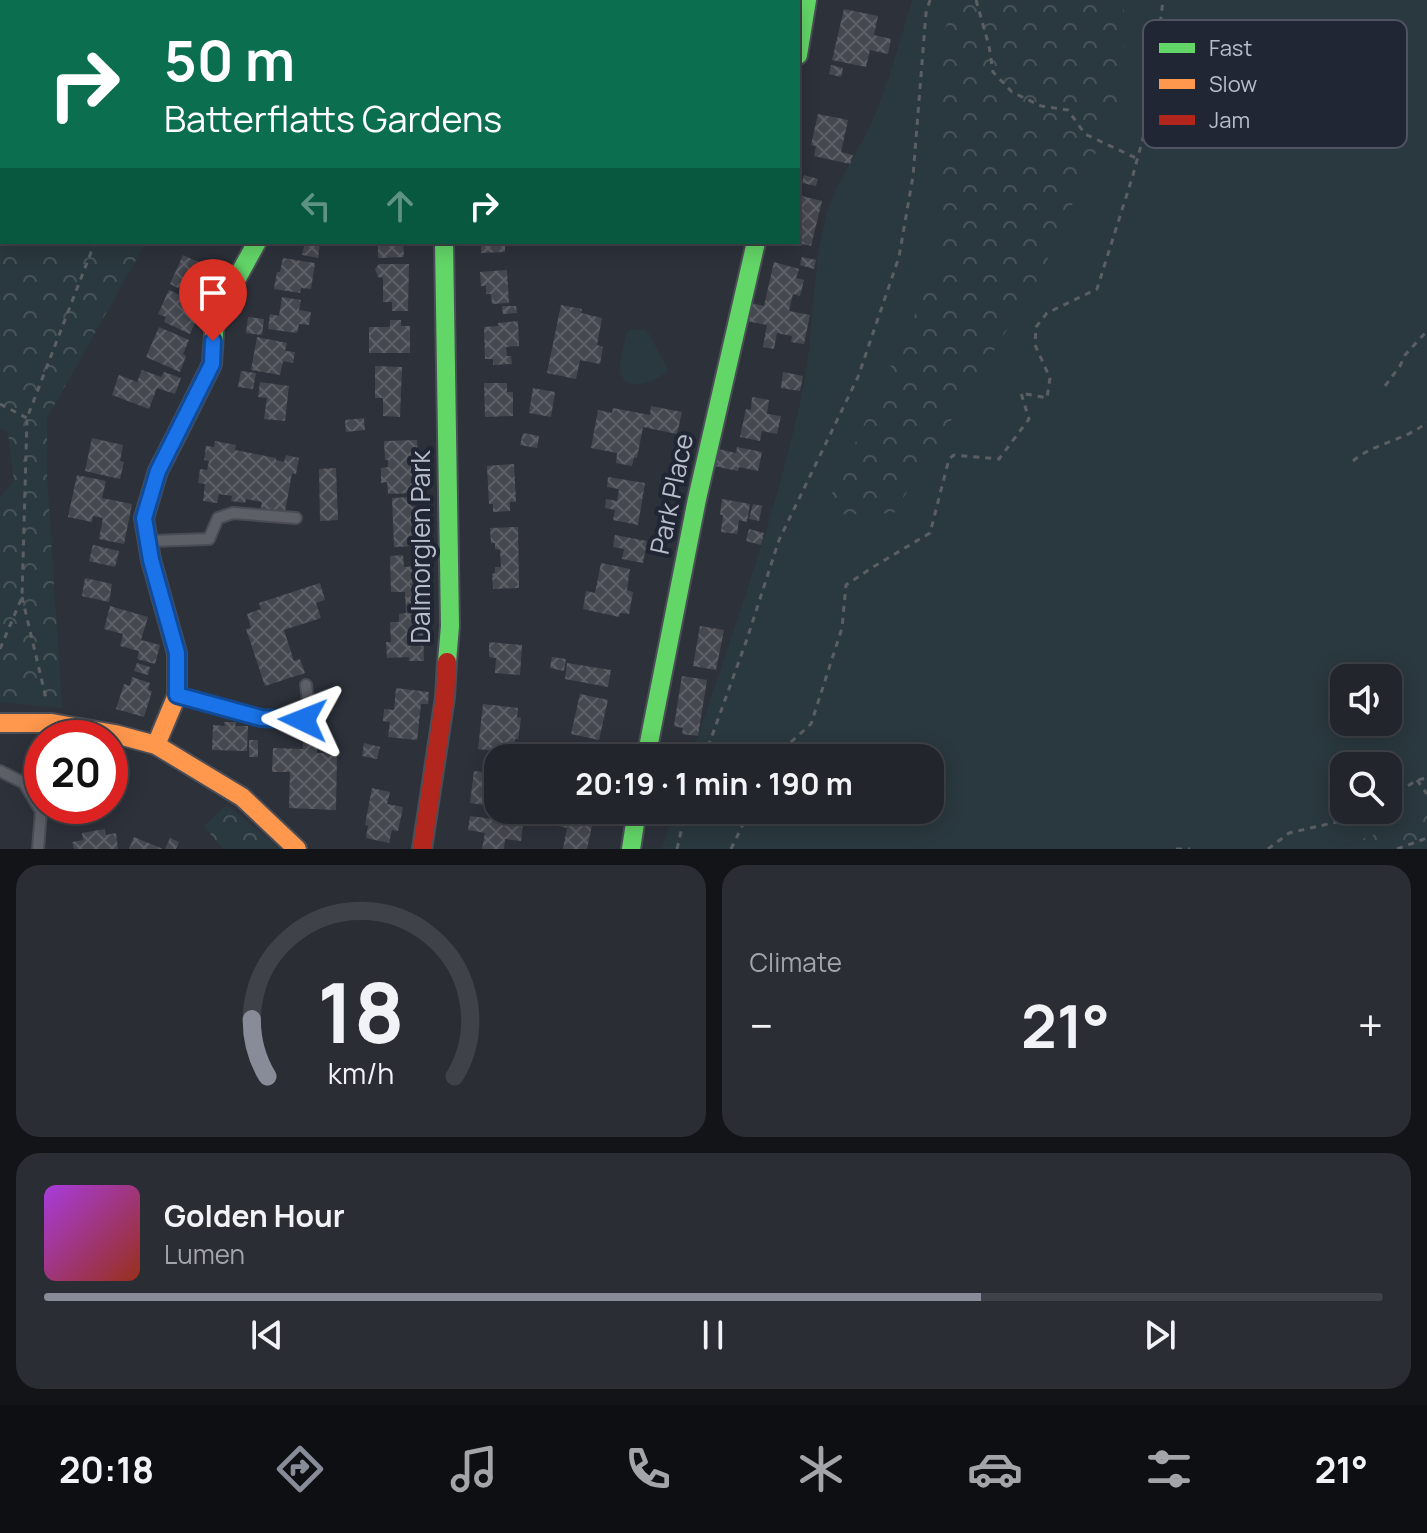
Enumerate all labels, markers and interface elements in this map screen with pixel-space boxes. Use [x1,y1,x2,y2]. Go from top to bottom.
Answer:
legend [1143,20,1407,148]
text: 50 m [164,21,295,98]
icon: right [32,32,136,136]
text: Fast [1209,33,1252,63]
text: Slow [1209,69,1257,99]
text: Batterflatts Gardens [164,94,502,143]
text: Jam [1209,105,1250,135]
icon: left [294,184,338,228]
icon: ahead [378,184,422,228]
icon: right [462,184,506,228]
pin [179,259,247,341]
icon: arrive [191,271,235,315]
street label: Park Place [641,430,701,557]
street label: Dalmorglen Park [402,449,438,643]
map controls [1330,664,1402,824]
button: sound [1330,664,1402,736]
position arrow [261,678,345,762]
speed limit sign: 20 [24,720,128,824]
button: search [1330,752,1402,824]
text: 20:19 · 1 min · 190 m [575,763,853,804]
text: Climate [750,944,842,980]
text: 18 [317,954,404,1068]
text: 21° [1021,984,1110,1066]
text: − [750,995,773,1055]
text: + [1358,995,1383,1055]
text: km/h [328,1054,394,1093]
text: Golden Hour [164,1195,345,1236]
text: Lumen [164,1236,245,1272]
icon: previous [245,1313,289,1357]
icon: pause [691,1313,735,1357]
icon: next [1138,1313,1182,1357]
icon: directions [272,1441,328,1497]
icon: music [446,1441,502,1497]
icon: phone [620,1441,676,1497]
icon: climate [793,1441,849,1497]
icon: car [967,1441,1023,1497]
icon: filters [1141,1441,1197,1497]
text: 20:18 [59,1445,154,1494]
text: 21° [1315,1445,1368,1494]

